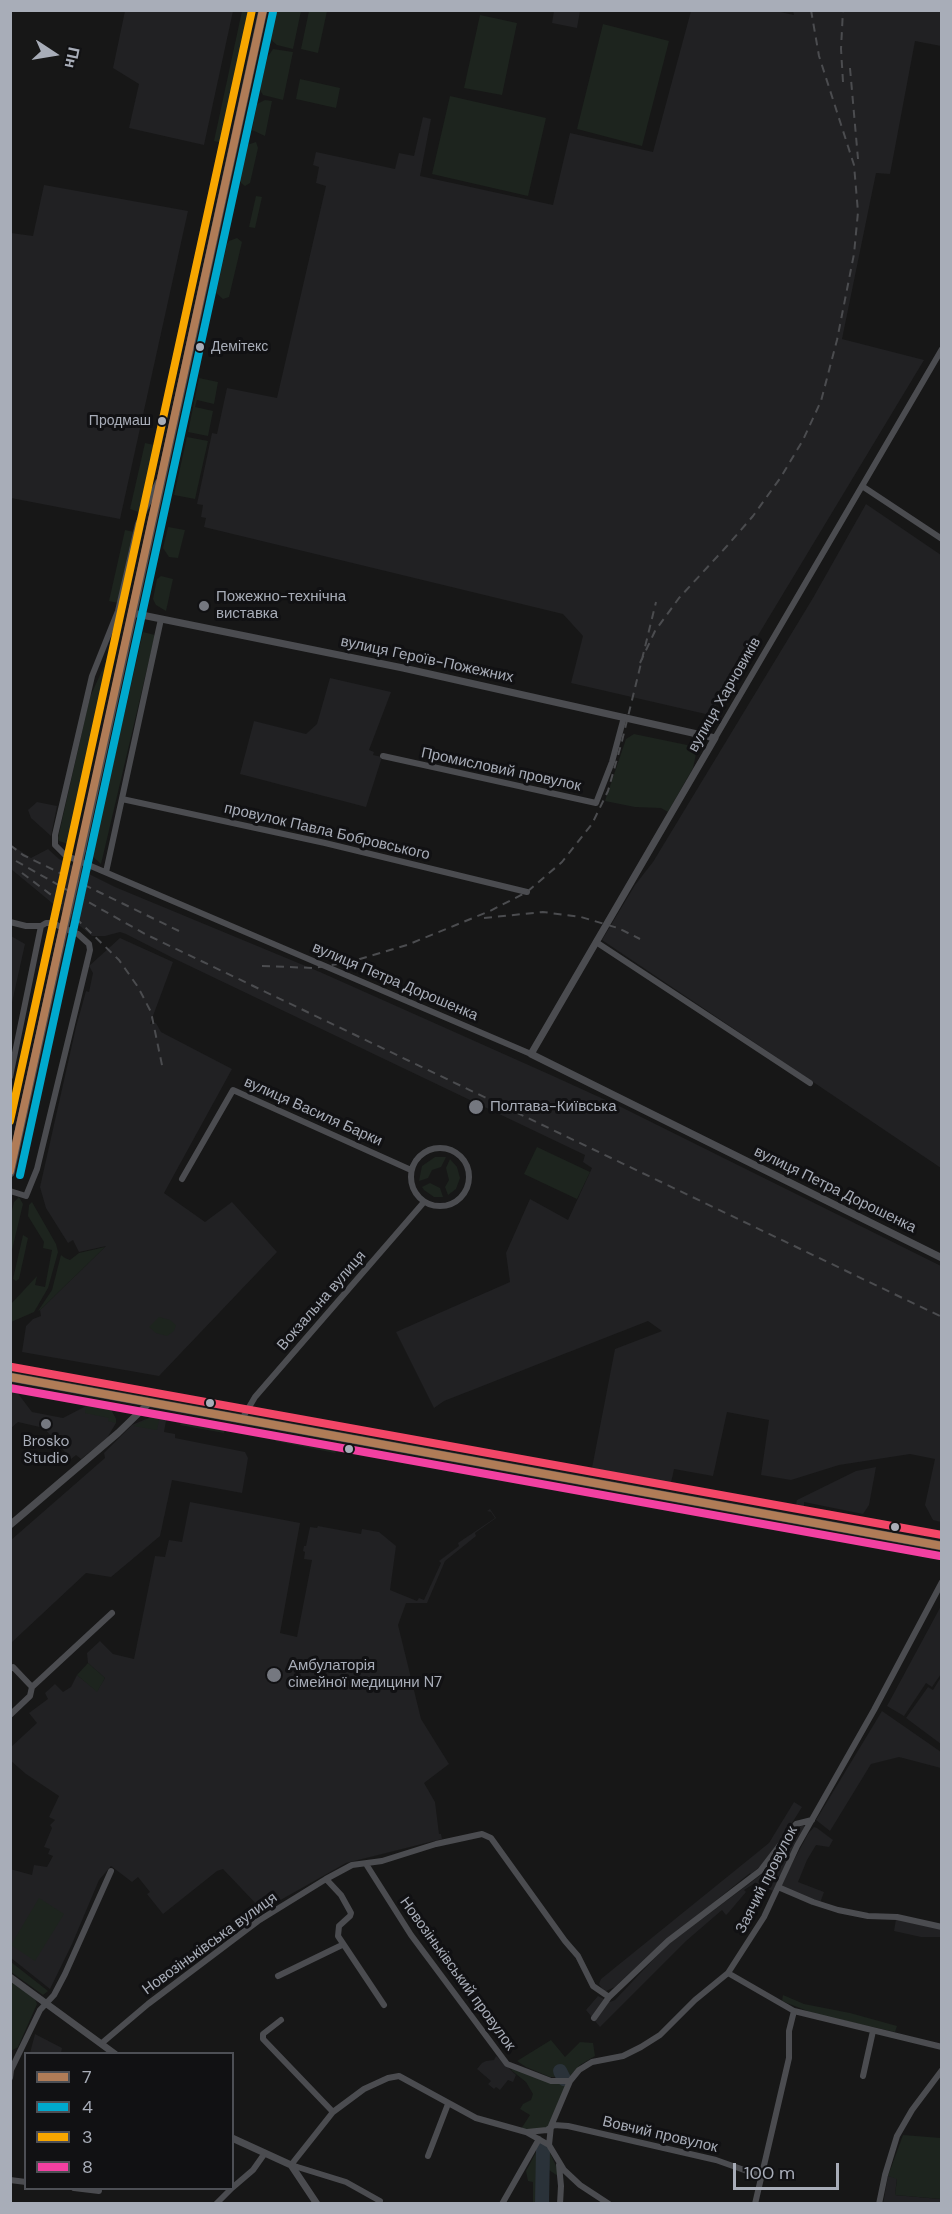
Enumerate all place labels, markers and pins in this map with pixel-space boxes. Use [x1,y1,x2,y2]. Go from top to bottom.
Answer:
place label: Демітекс [211,339,268,355]
marker: Демітекс [194,341,206,353]
place label: Продмаш [89,413,151,429]
marker: Продмаш [156,415,168,427]
place label: Пожежно-технічна виставка [216,588,346,623]
marker: Пожежно-технічна виставка [197,599,211,613]
marker: Полтава-Київська [467,1098,485,1116]
place label: Полтава-Київська [490,1098,616,1116]
unlabelled marker [204,1397,216,1409]
marker: Brosko Studio [39,1417,53,1431]
place label: Brosko Studio [23,1433,69,1468]
unlabelled marker [343,1443,355,1455]
unlabelled marker [889,1521,901,1533]
place label: Амбулаторія сімейної медицини N7 [288,1657,442,1692]
marker: Амбулаторія сімейної медицини N7 [265,1666,283,1684]

